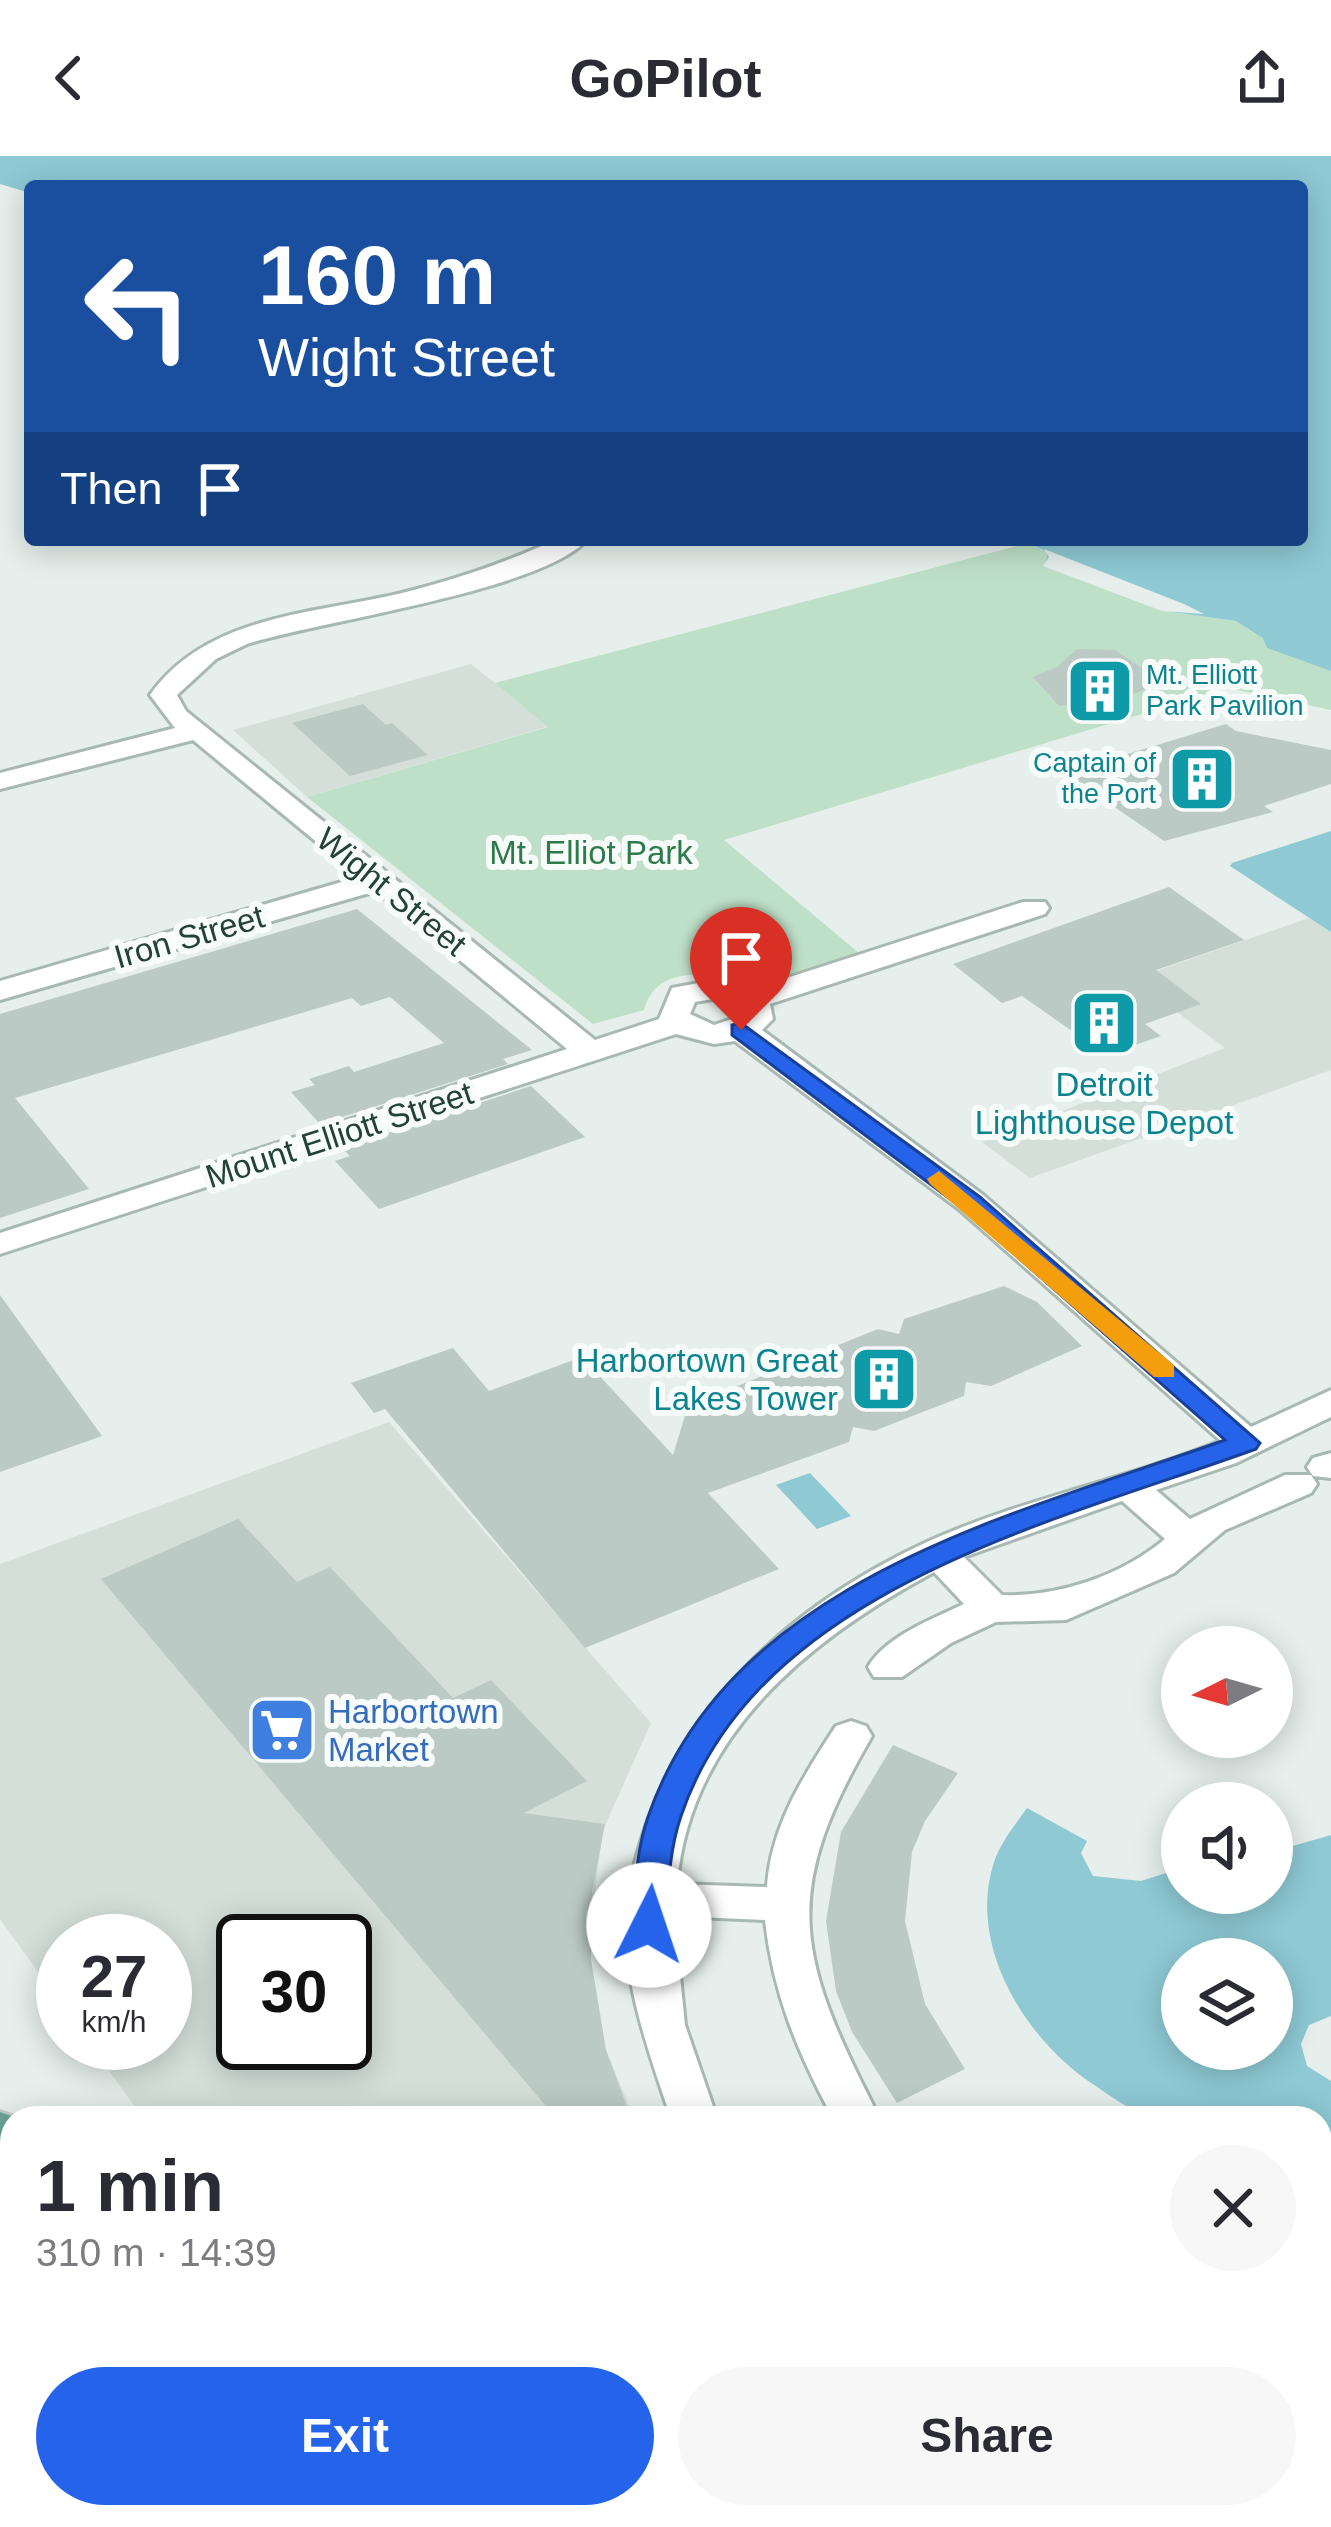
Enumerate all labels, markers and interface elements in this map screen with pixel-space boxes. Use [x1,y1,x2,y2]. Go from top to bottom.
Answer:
icon: back [36,45,102,111]
icon: share [1229,45,1295,111]
text: GoPilot [570,48,761,108]
icon: left [60,228,216,384]
text: 160 m [258,228,496,322]
text: Wight Street [258,327,555,387]
icon: arrive [187,456,253,522]
text: Then [60,463,163,514]
building icon: Mt. Elliott Park Pavilion [1065,656,1135,726]
place label: Mt. Elliott Park Pavilion [1146,660,1304,721]
building icon: Captain of the Port [1167,744,1237,814]
place label: Captain of the Port [1033,748,1156,809]
street label: Wight Street [309,820,474,963]
park label: Mt. Elliot Park [489,834,693,871]
street label: Iron Street [110,897,268,975]
pin [690,907,792,1030]
icon: arrive [708,925,774,991]
building icon: Detroit Lighthouse Depot [1069,988,1139,1058]
place label: Detroit Lighthouse Depot [975,1066,1233,1141]
street label: Mount Elliott Street [201,1074,477,1195]
place label: Harbortown Great Lakes Tower [576,1342,838,1417]
building icon: Harbortown Great Lakes Tower [849,1344,919,1414]
north arrow [1161,1626,1293,1758]
map controls [1161,1626,1293,2070]
place label: Harbortown Market [328,1693,499,1768]
supermarket icon: Harbortown Market [247,1695,317,1765]
button: sound [1161,1782,1293,1914]
position arrow [586,1862,712,1988]
speed limit sign: 30 [216,1914,372,2070]
button: layers [1161,1938,1293,2070]
text: 27 [81,1943,147,2010]
text: km/h [81,2005,147,2038]
button: close [1170,2145,1296,2271]
text: 1 min [36,2146,224,2226]
text: 310 m · 14:39 [36,2231,277,2274]
button: Exit [36,2367,654,2505]
button: Share [678,2367,1296,2505]

